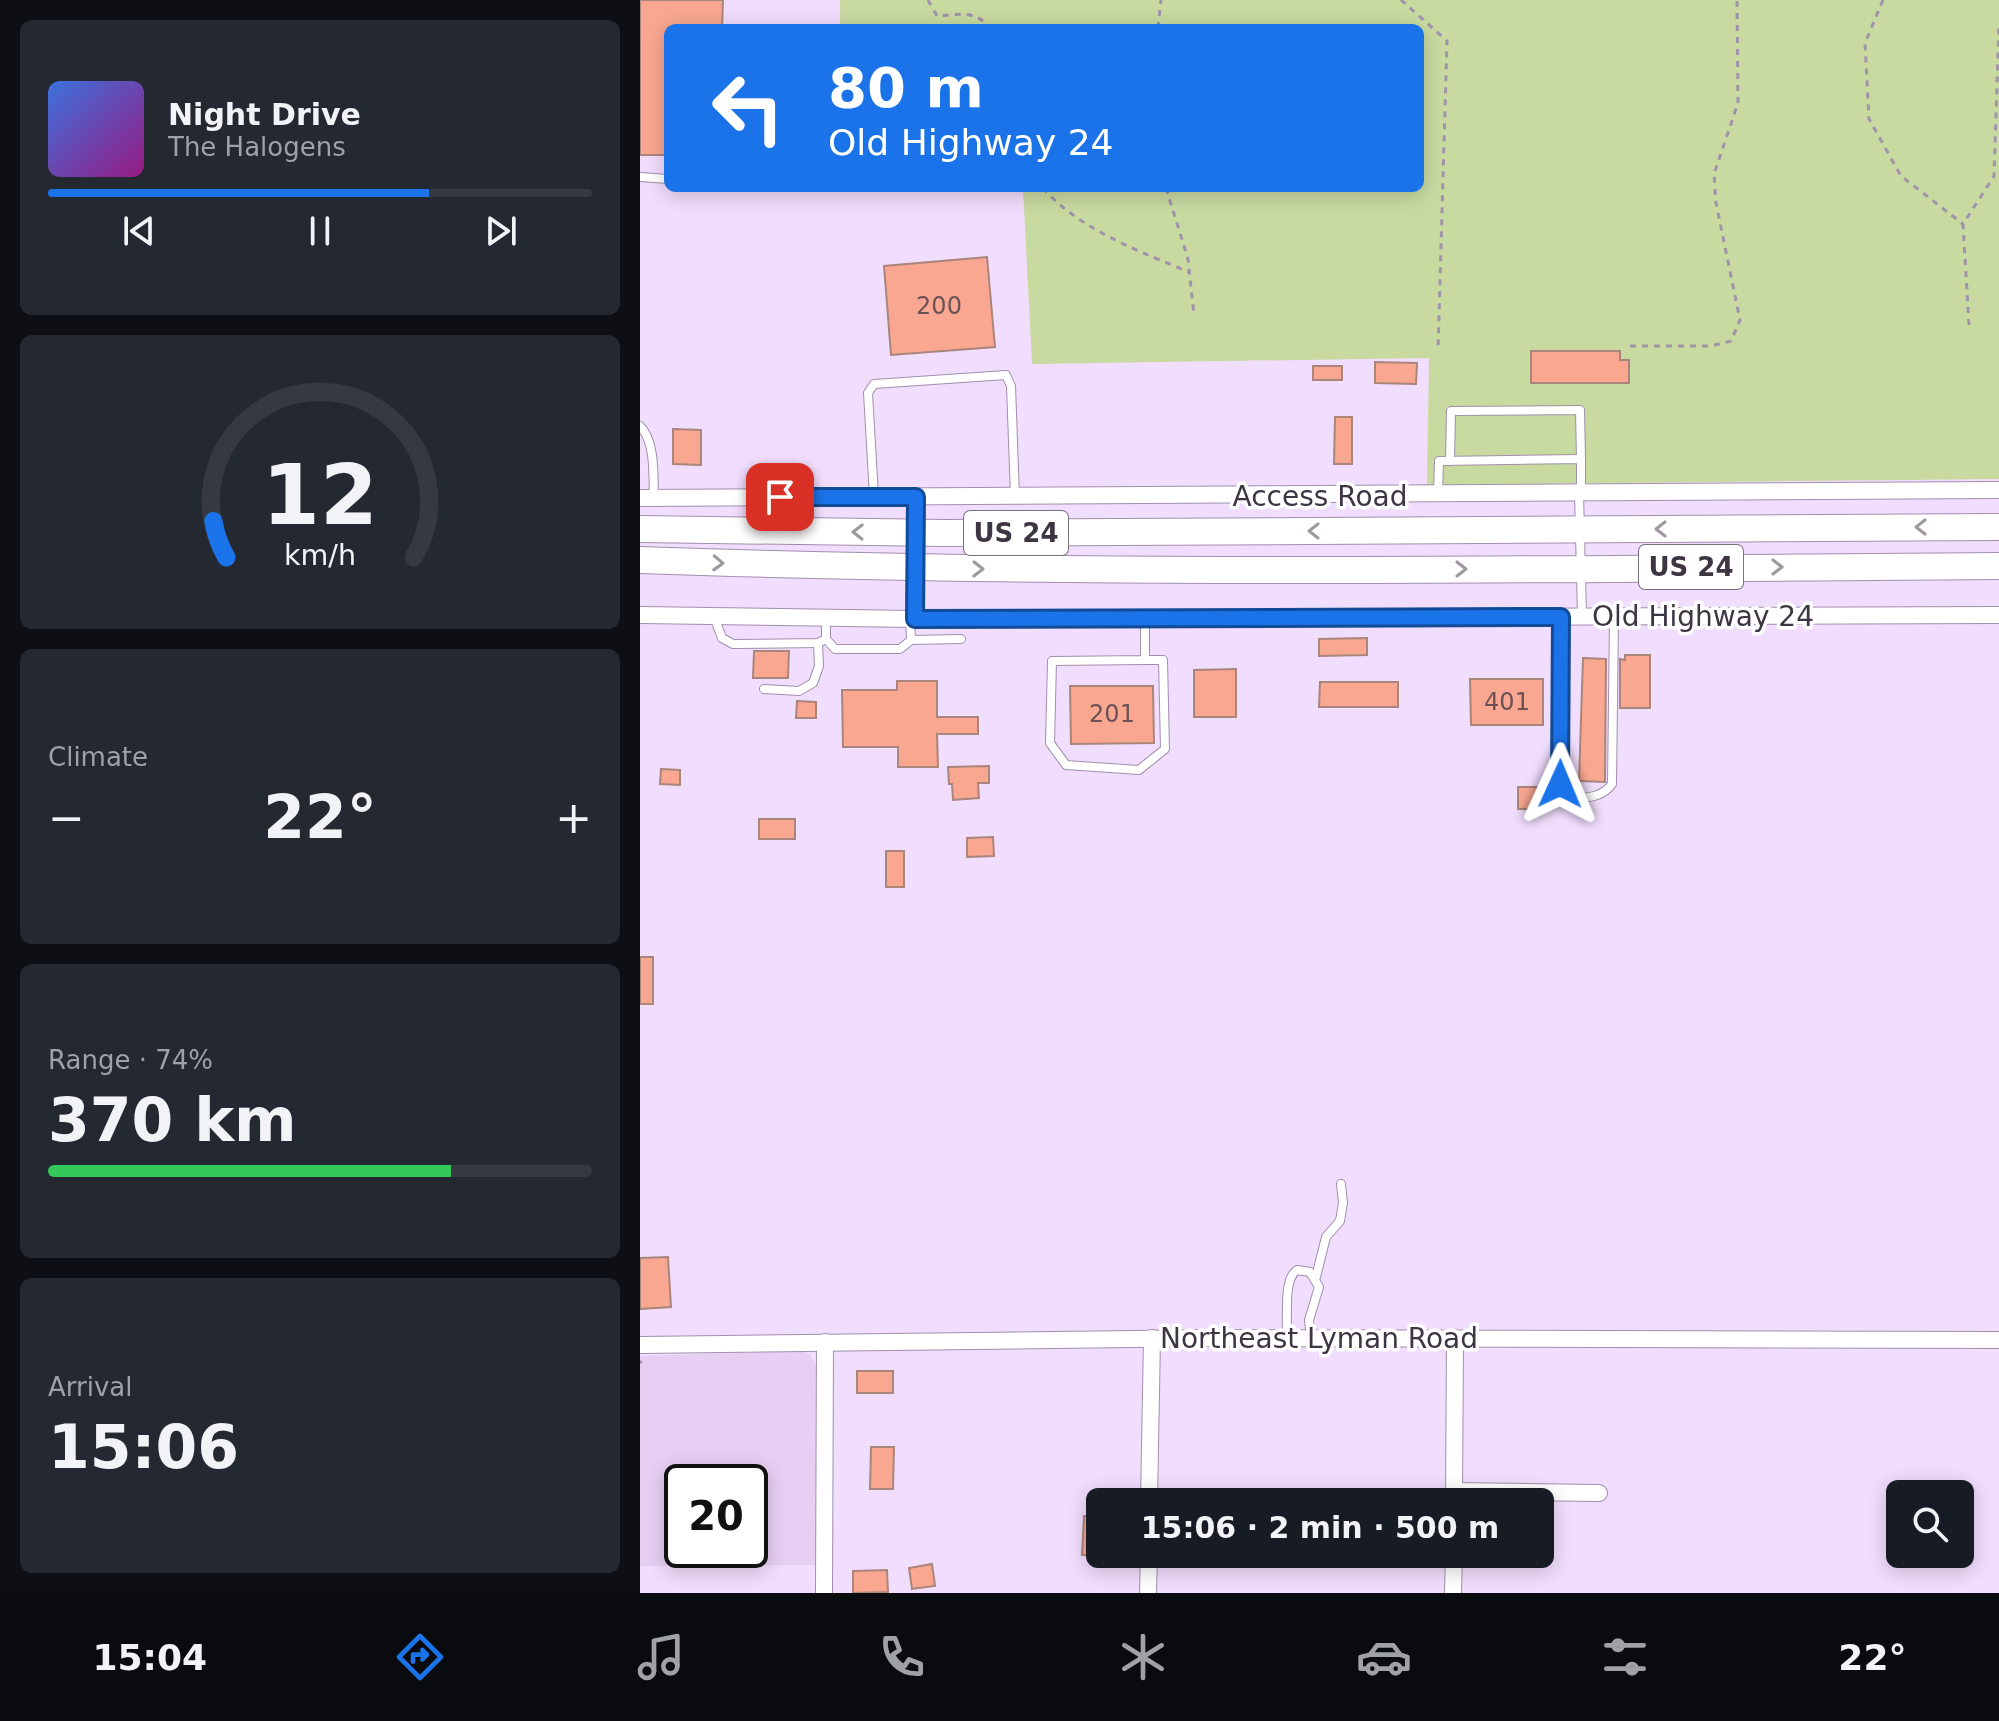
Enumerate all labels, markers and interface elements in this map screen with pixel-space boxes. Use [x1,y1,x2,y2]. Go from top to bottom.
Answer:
text: 80 m [828,55,984,120]
icon: left [696,56,800,160]
text: Night Drive [168,97,361,132]
text: Old Highway 24 [828,122,1113,163]
text: The Halogens [168,132,346,162]
icon: previous [117,209,161,253]
icon: pause [298,209,342,253]
icon: next [479,209,523,253]
house number: 200 [916,292,962,320]
text: 12 [262,446,378,543]
pin [746,463,814,531]
icon: arrive [758,475,802,519]
street label: Access Road [1232,480,1408,513]
road number: US 24 [964,511,1068,555]
one-way arrow [1914,518,1927,536]
one-way arrow [1654,520,1667,538]
one-way arrow [1307,522,1320,540]
one-way arrow [851,523,864,541]
text: km/h [284,538,356,572]
road number: US 24 [1639,545,1743,589]
one-way arrow [712,554,725,571]
one-way arrow [1771,558,1784,576]
one-way arrow [972,560,985,578]
one-way arrow [1455,560,1468,578]
street label: Old Highway 24 [1592,600,1814,633]
house number: 401 [1484,688,1530,716]
house number: 201 [1089,700,1135,728]
text: Climate [48,742,148,772]
position arrow [1518,742,1602,826]
text: 22° [263,782,377,852]
text: − [48,792,85,843]
text: + [555,792,592,843]
text: Range · 74% [48,1045,213,1075]
text: 370 km [48,1085,297,1155]
street label: Northeast Lyman Road [1160,1322,1478,1355]
text: Arrival [48,1372,132,1402]
text: 15:06 [48,1412,239,1482]
speed limit sign: 20 [664,1464,768,1568]
map controls [1886,1480,1974,1568]
button: search [1886,1480,1974,1568]
text: 15:06 · 2 min · 500 m [1141,1510,1499,1545]
icon: directions [392,1629,448,1685]
icon: music [633,1629,689,1685]
icon: phone [874,1629,930,1685]
icon: climate [1115,1629,1171,1685]
icon: car [1356,1629,1412,1685]
icon: filters [1597,1629,1653,1685]
text: 15:04 [93,1637,207,1678]
text: 22° [1838,1637,1906,1678]

